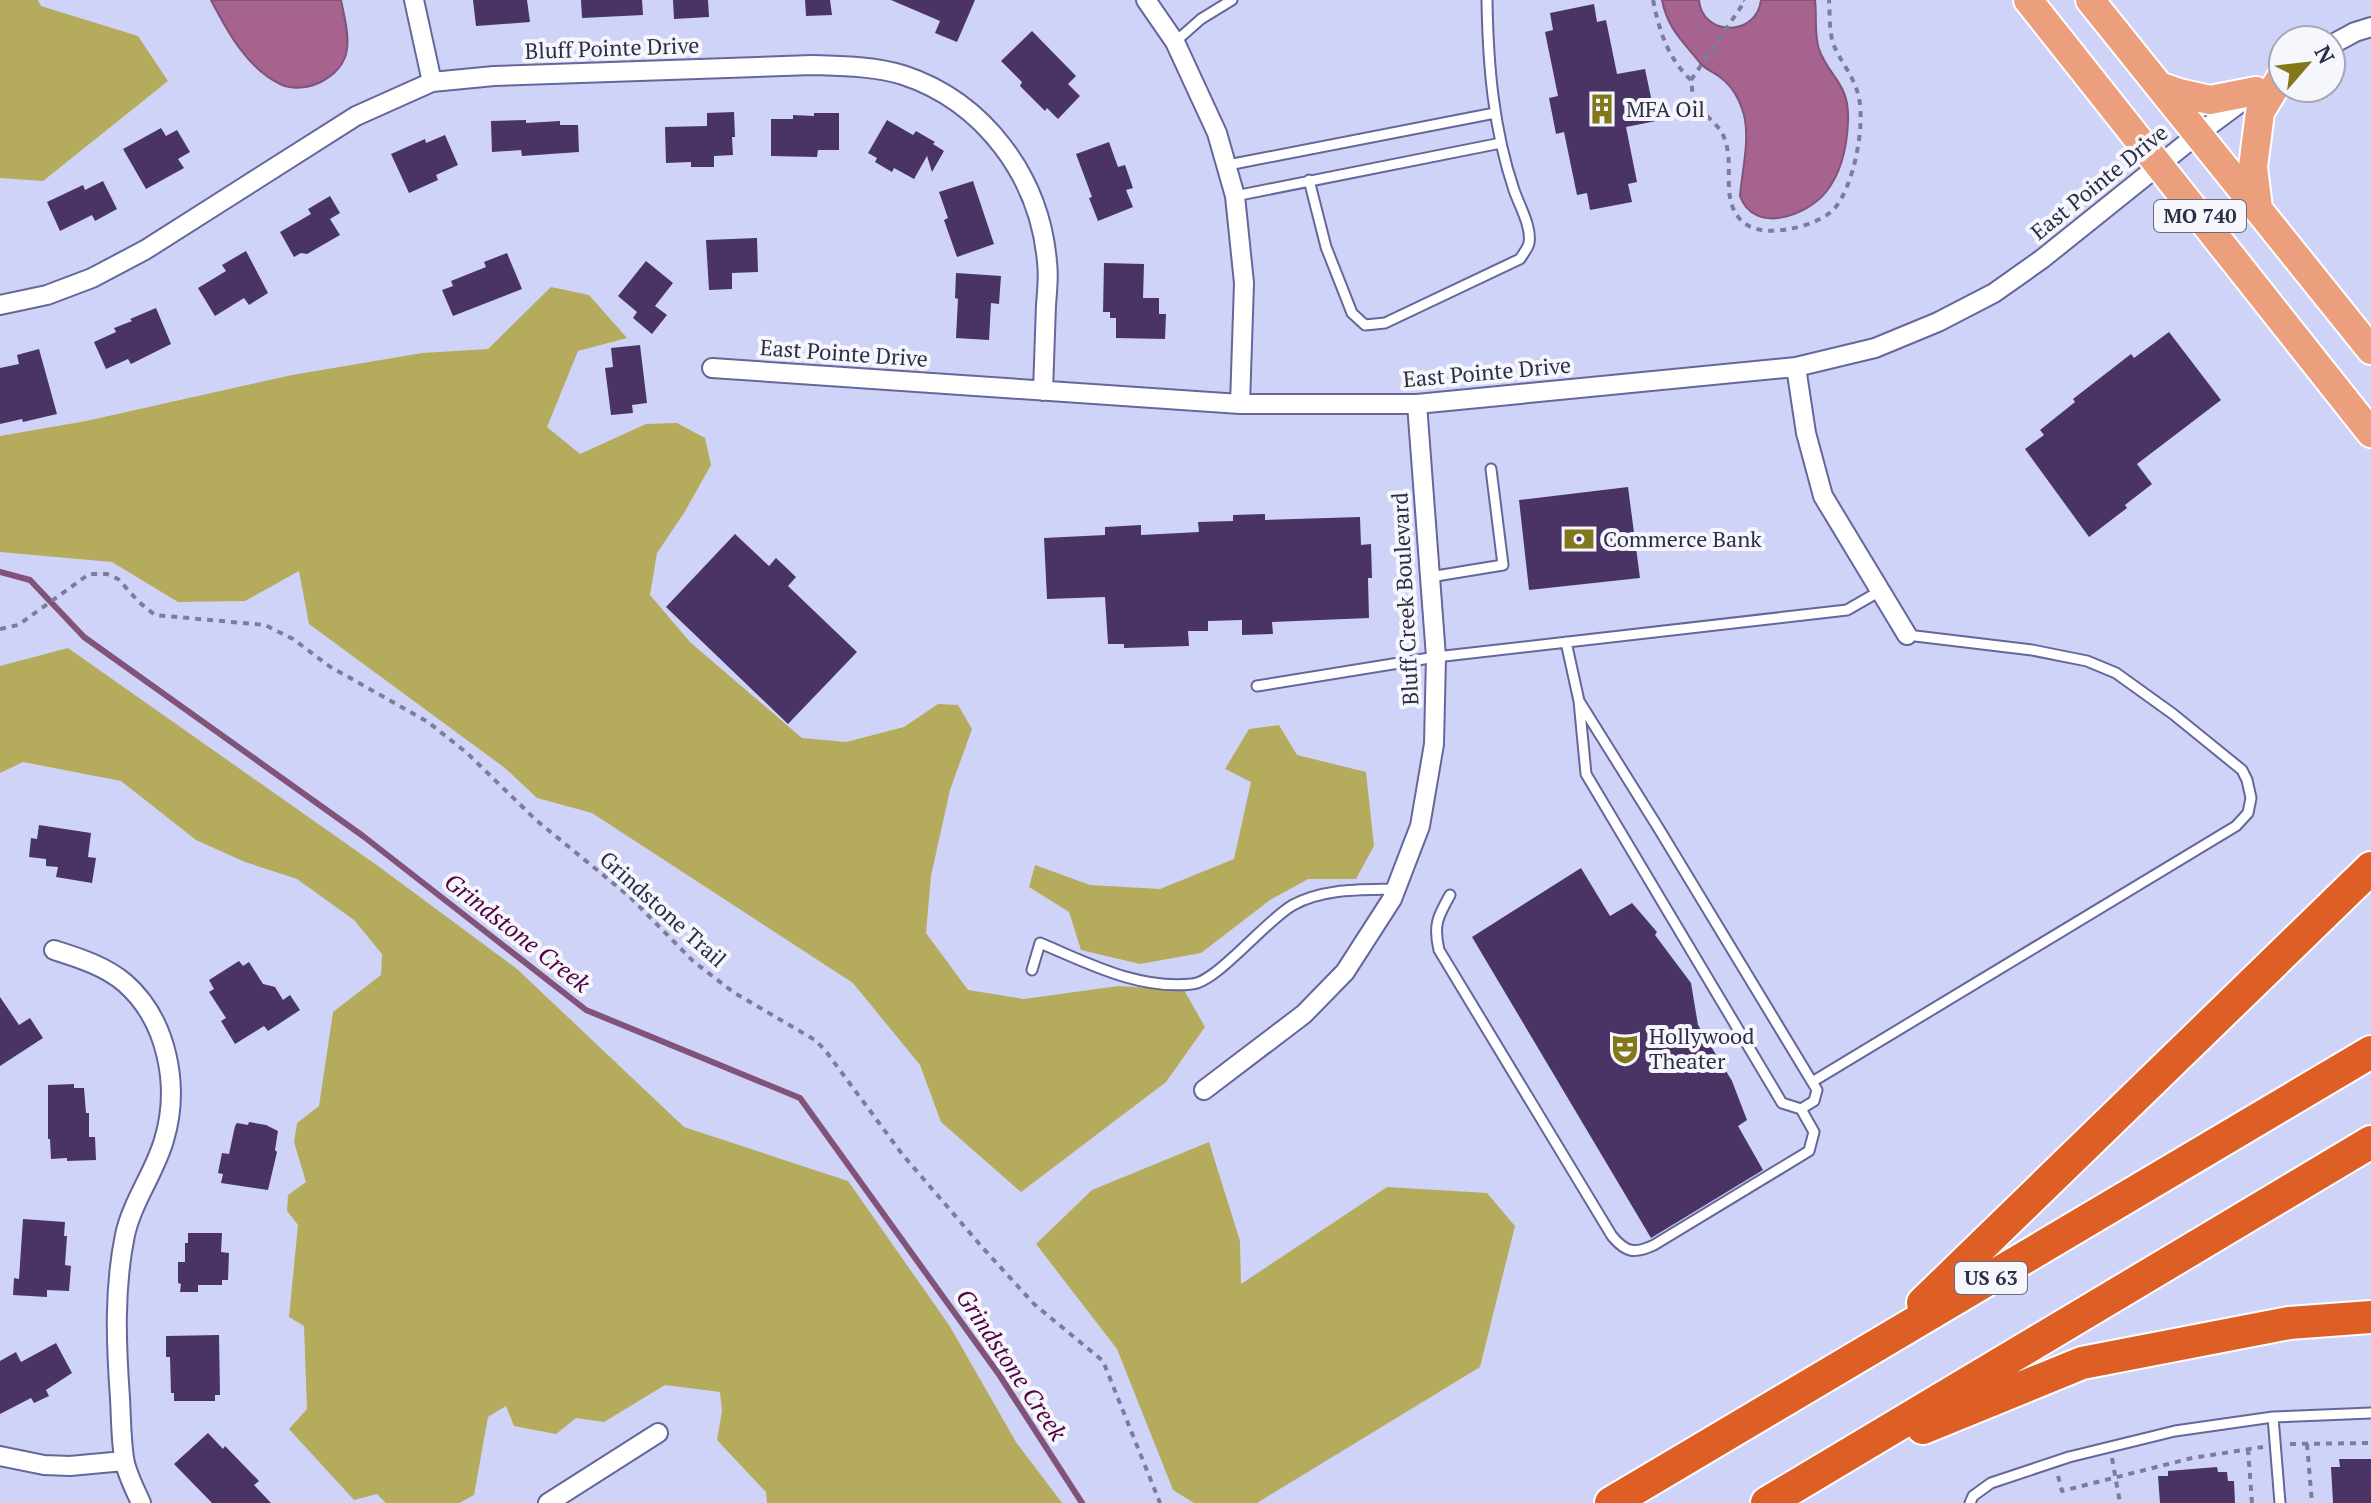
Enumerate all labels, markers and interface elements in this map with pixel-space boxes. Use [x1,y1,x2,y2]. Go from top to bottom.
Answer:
north arrow [2267,24,2347,104]
street label: Bluff Pointe Drive [524,30,700,65]
text: N [2308,40,2342,69]
building icon: MFA Oil [1585,92,1619,126]
place label: MFA Oil [1626,94,1705,123]
street label: East Pointe Drive [2024,117,2173,246]
road number: MO 740 [2154,200,2246,232]
street label: East Pointe Drive [759,332,929,373]
street label: East Pointe Drive [1402,350,1572,393]
street label: Bluff Creek Boulevard [1384,492,1425,706]
bank icon: Commerce Bank [1562,522,1596,556]
place label: Commerce Bank [1603,524,1762,553]
street label: Grindstone Trail [594,844,733,973]
water label: Grindstone Creek [438,865,597,999]
place label: Hollywood Theater [1649,1021,1755,1075]
theatre icon: Hollywood Theater [1608,1032,1642,1066]
road number: US 63 [1955,1262,2027,1294]
water label: Grindstone Creek [949,1282,1075,1447]

